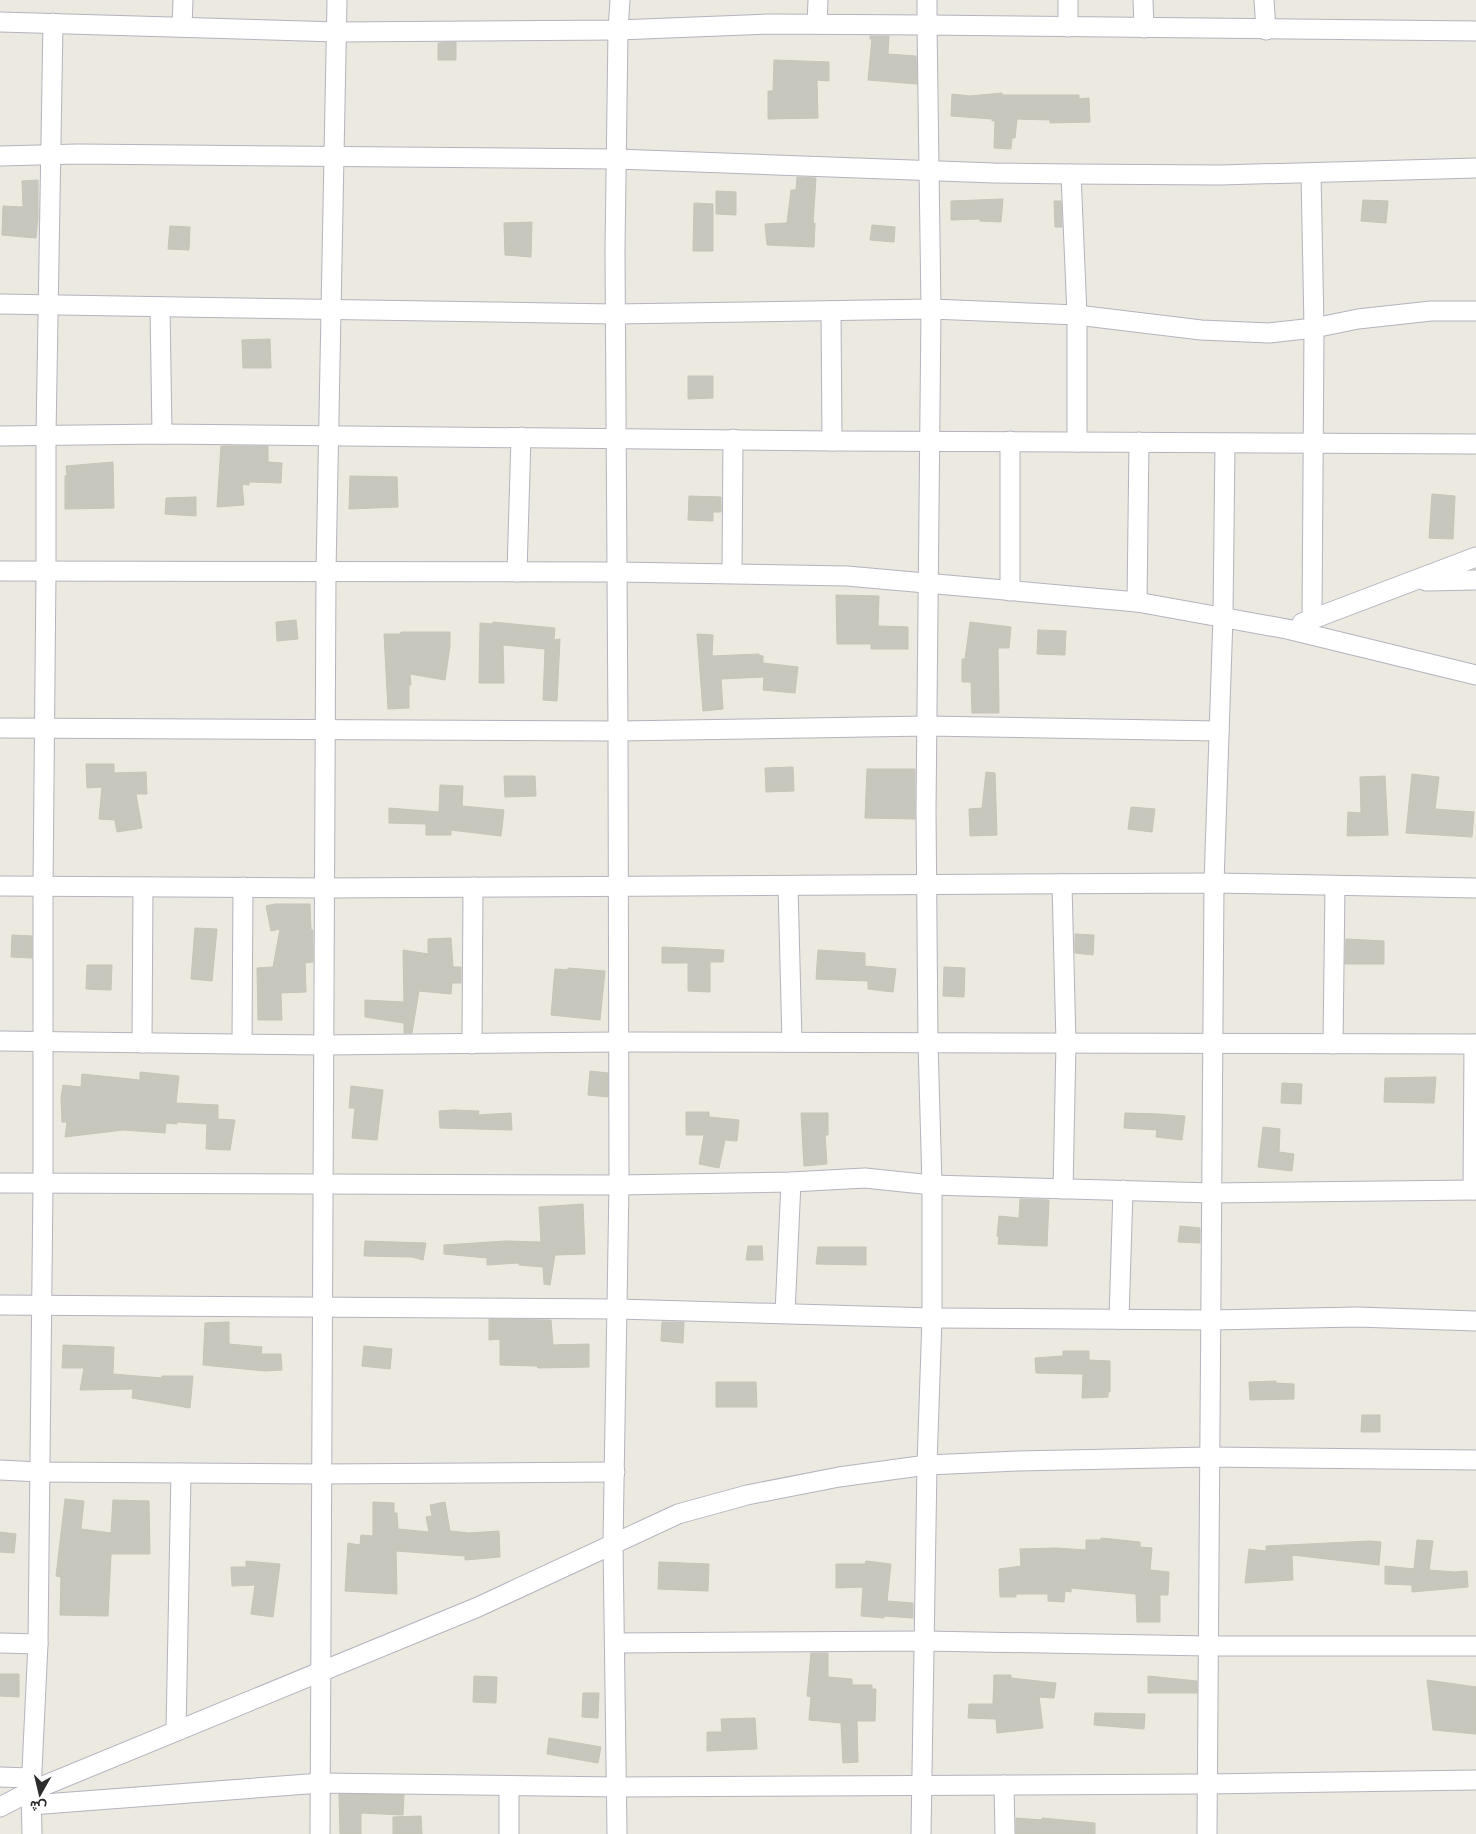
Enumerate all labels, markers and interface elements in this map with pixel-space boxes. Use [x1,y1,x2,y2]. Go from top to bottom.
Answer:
north arrow [15,1769,65,1819]
text: ش [28,1797,48,1817]

